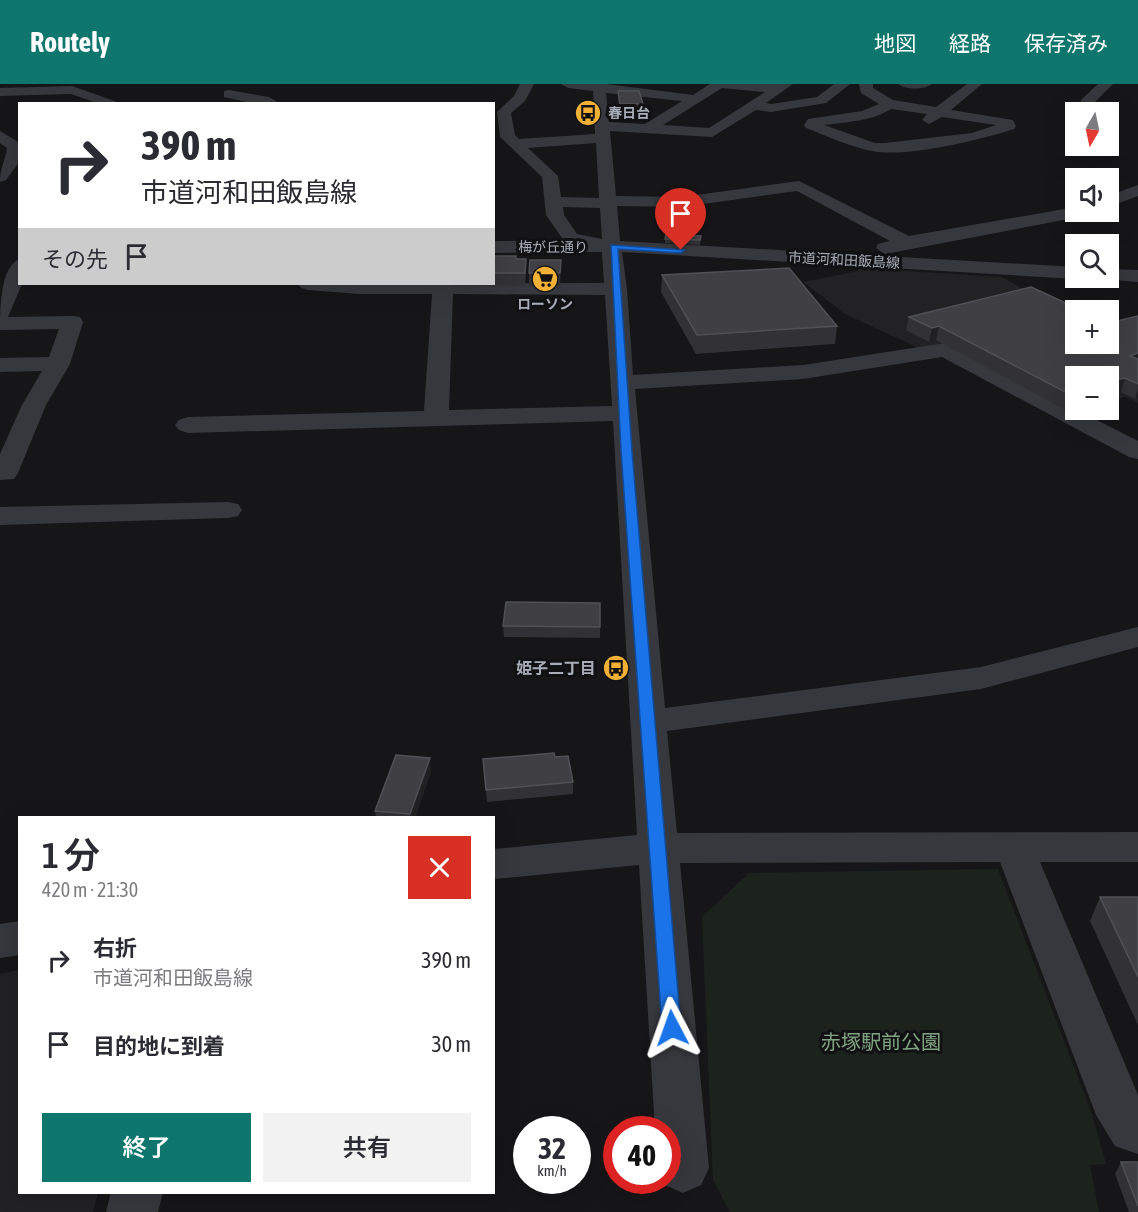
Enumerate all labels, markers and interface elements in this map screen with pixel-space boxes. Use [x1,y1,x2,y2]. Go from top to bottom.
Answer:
text: Routely [30,26,110,58]
text: 地図 [874,31,916,55]
text: 経路 [949,31,991,55]
text: 保存済み [1024,31,1108,55]
bus stop icon: 春日台 [573,98,603,128]
north arrow [1065,102,1119,156]
map controls [1065,102,1119,420]
place label: 春日台 [608,105,650,121]
text: 390 m [141,121,236,169]
icon: right [42,126,120,204]
button: sound [1065,168,1119,222]
text: 市道河和田飯島線 [141,177,357,208]
pin [655,188,706,250]
icon: arrive [664,197,697,230]
button: search [1065,234,1119,288]
street label: 梅が丘通り [518,239,588,255]
icon: arrive [120,240,153,273]
text: その先 [42,246,108,272]
street label: 市道河和田飯島線 [788,249,900,271]
supermarket icon: ローソン [530,264,560,294]
place label: ローソン [517,296,573,312]
button: + [1065,300,1119,354]
button: − [1065,366,1119,420]
bus stop icon: 姫子二丁目 [601,653,631,683]
place label: 姫子二丁目 [516,659,596,677]
text: 1 分 [42,834,100,876]
button: close [408,836,471,899]
text: 420 m · 21:30 [42,878,138,901]
text: 右折 [93,935,137,961]
icon: right [42,944,75,977]
text: 390 m [421,947,471,973]
text: 市道河和田飯島線 [93,966,253,989]
position arrow [640,996,704,1060]
icon: arrive [42,1028,75,1061]
park label: 赤塚駅前公園 [821,1030,941,1053]
text: 30 m [431,1031,471,1057]
text: 目的地に到着 [93,1033,225,1059]
button: 終了 [42,1113,251,1182]
button: 共有 [263,1113,471,1182]
speed limit sign: 40 [603,1116,681,1194]
text: 32 [538,1131,566,1165]
text: km/h [537,1162,567,1179]

